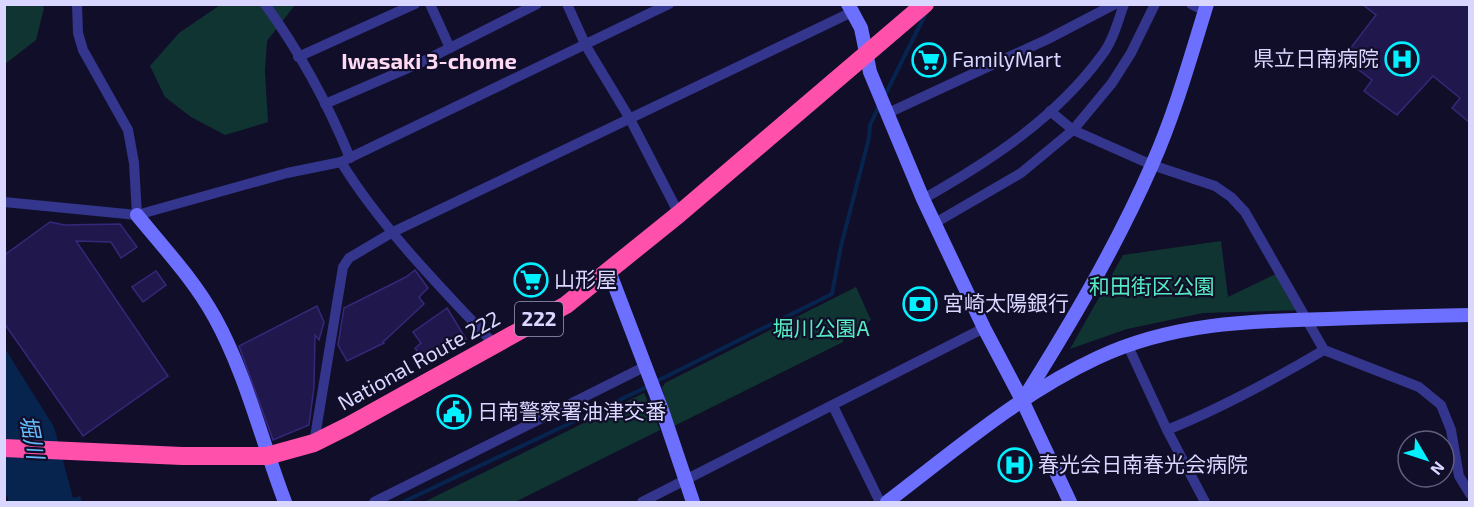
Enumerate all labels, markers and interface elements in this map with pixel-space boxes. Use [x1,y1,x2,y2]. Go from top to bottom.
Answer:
hospital icon: 県立日南病院 [1384,41,1420,77]
supermarket icon: FamilyMart [911,42,947,78]
place label: 県立日南病院 [1253,45,1379,70]
place label: FamilyMart [952,46,1061,71]
district label: Iwasaki 3-chome [341,47,517,73]
supermarket icon: 山形屋 [513,262,549,298]
place label: 山形屋 [554,266,617,291]
park label: 和田街区公園 [1089,273,1215,298]
bank icon: 宮崎太陽銀行 [902,286,938,322]
place label: 宮崎太陽銀行 [943,290,1069,315]
road number: 222 [515,302,563,336]
street label: National Route 222 [333,305,504,415]
park label: 堀川公園A [772,315,870,340]
public building icon: 日南警察署油津交番 [436,394,472,430]
place label: 日南警察署油津交番 [477,398,666,423]
water label: 堀川 [16,413,50,463]
north arrow [1396,429,1456,489]
hospital icon: 春光会日南春光会病院 [997,447,1033,483]
place label: 春光会日南春光会病院 [1038,451,1248,476]
text: N [1427,458,1449,479]

